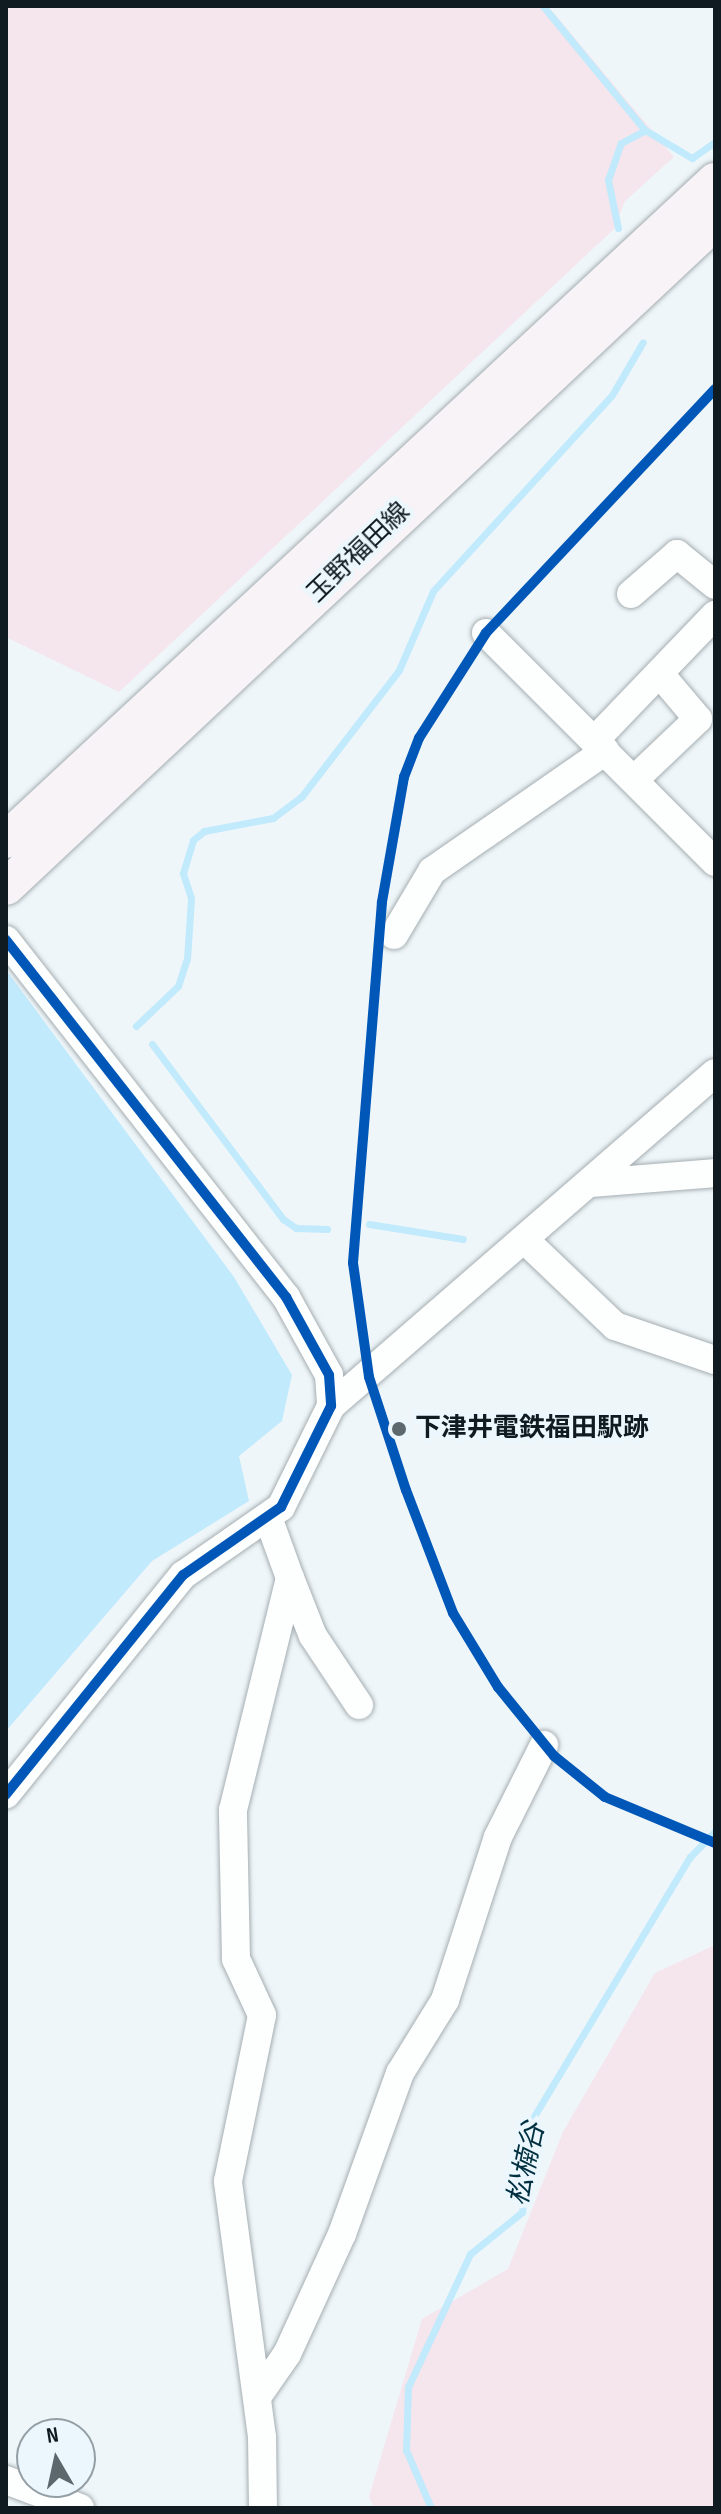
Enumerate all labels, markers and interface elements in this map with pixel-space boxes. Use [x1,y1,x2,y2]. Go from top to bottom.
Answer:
street label: 玉野福田線 [301,497,417,609]
place label: 下津井電鉄福田駅跡 [415,1413,649,1445]
marker: 下津井電鉄福田駅跡 [390,1420,408,1438]
water label: 松楠谷 [502,2119,552,2209]
north arrow [16,2418,96,2498]
text: N [45,2422,60,2450]

